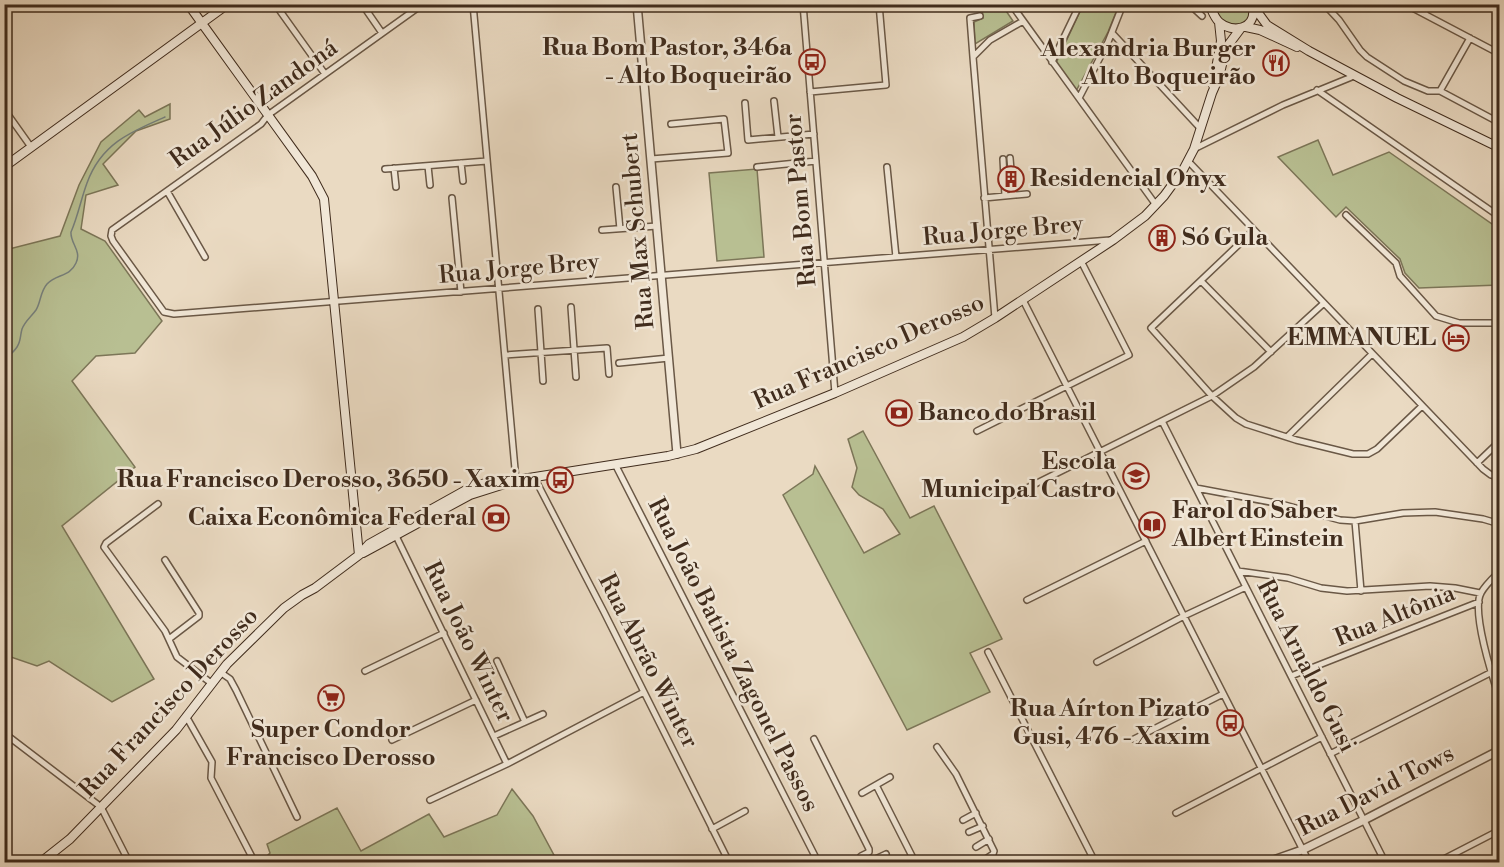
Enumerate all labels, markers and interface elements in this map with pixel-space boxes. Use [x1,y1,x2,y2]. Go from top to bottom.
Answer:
street label: Rua Júlio Zandoná [164,32,345,175]
place label: Rua Bom Pastor, 346a - Alto Boqueirão [542,33,793,91]
place label: Alexandria Burger Alto Boqueirão [1040,34,1256,92]
bus stop icon: Rua Bom Pastor, 346a - Alto Boqueirão [797,47,827,77]
restaurant icon: Alexandria Burger Alto Boqueirão [1261,48,1291,78]
street label: Rua Bom Pastor [778,112,824,288]
street label: Rua Max Schubert [614,131,662,330]
building icon: Residencial Onyx [996,164,1026,194]
place label: Residencial Onyx [1030,164,1226,194]
street label: Rua Jorge Brey [921,209,1085,253]
building icon: Só Gula [1147,223,1177,253]
place label: Só Gula [1182,223,1269,253]
street label: Rua Jorge Brey [437,247,601,291]
street label: Rua Francisco Derosso [749,288,989,416]
place label: EMMANUEL [1287,323,1436,353]
hotel icon: EMMANUEL [1441,323,1471,353]
bank icon: Banco do Brasil [884,398,914,428]
place label: Banco do Brasil [918,398,1096,428]
place label: Escola Municipal Castro [921,447,1117,505]
school or university icon: Escola Municipal Castro [1121,461,1151,491]
place label: Rua Francisco Derosso, 3650 - Xaxim [117,465,540,495]
bus stop icon: Rua Francisco Derosso, 3650 - Xaxim [545,465,575,495]
street label: Rua João Batista Zagonel Passos [641,493,825,817]
place label: Farol do Saber Albert Einstein [1171,496,1344,554]
place label: Caixa Econômica Federal [188,503,476,533]
bank icon: Caixa Econômica Federal [481,503,511,533]
library icon: Farol do Saber Albert Einstein [1137,510,1167,540]
street label: Rua João Winter [416,557,520,727]
street label: Rua Abrão Winter [591,569,705,753]
street label: Rua Arnaldo Gusi [1250,575,1363,758]
street label: Rua Altônia [1331,578,1460,654]
street label: Rua Francisco Derosso [73,602,265,804]
supermarket icon: Super Condor Francisco Derosso [316,683,346,713]
place label: Rua Aírton Pizato Gusi, 476 - Xaxim [1010,694,1210,752]
bus stop icon: Rua Aírton Pizato Gusi, 476 - Xaxim [1215,708,1245,738]
place label: Super Condor Francisco Derosso [226,715,436,773]
street label: Rua David Tows [1293,739,1459,843]

